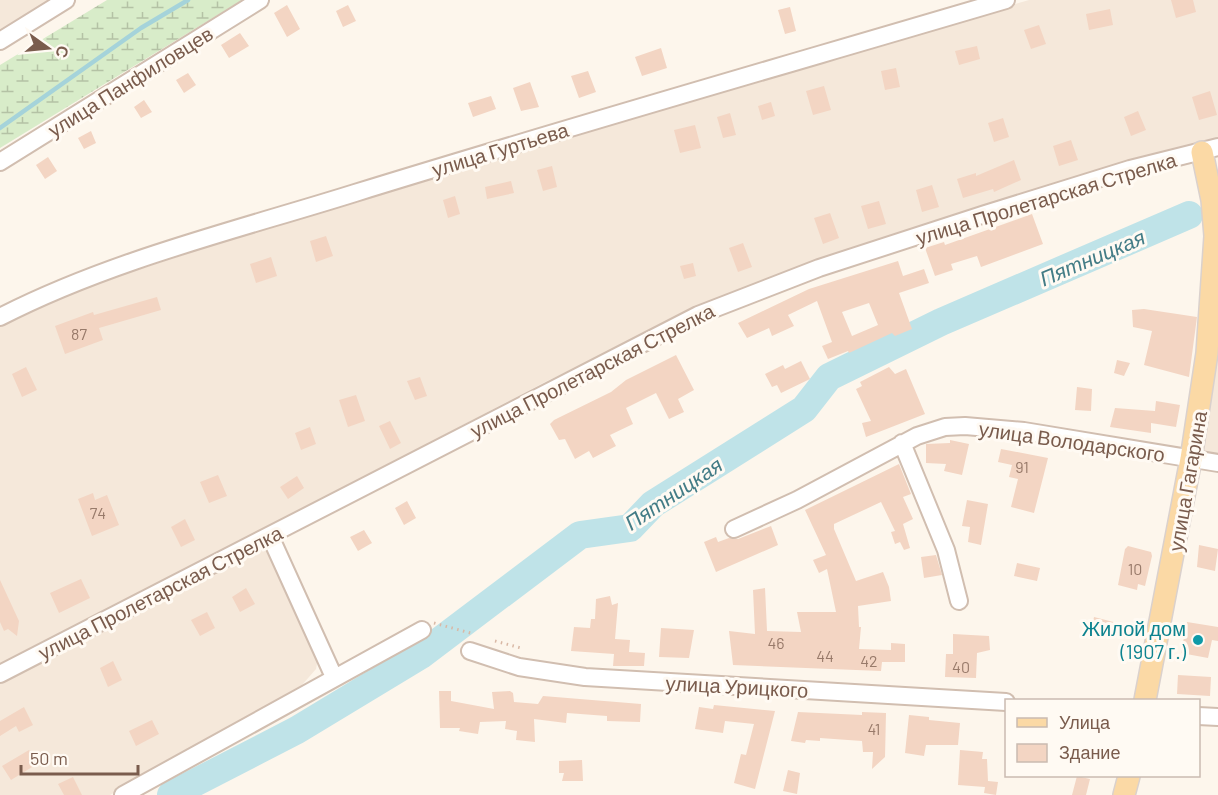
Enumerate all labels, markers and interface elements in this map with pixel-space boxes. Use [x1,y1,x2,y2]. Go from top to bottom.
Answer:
north arrow [18,18,78,78]
street label: улица Панфиловцев [43,21,217,141]
text: С [52,44,74,60]
street label: улица Гуртьева [429,117,572,181]
street label: улица Пролетарская Стрелка [913,147,1180,249]
water label: Пятницкая [1036,224,1148,290]
street label: улица Пролетарская Стрелка [466,297,719,442]
house number: 87 [71,324,87,343]
street label: улица Гагарина [1163,408,1211,553]
street label: улица Володарского [977,416,1167,466]
water label: Пятницкая [620,451,726,535]
house number: 91 [1015,457,1029,476]
house number: 74 [90,503,106,522]
street label: улица Пролетарская Стрелка [34,519,287,664]
house number: 10 [1128,559,1142,578]
place label: Жилой дом (1907 г.) [1082,616,1187,663]
house number: 46 [767,633,785,652]
marker: Жилой дом (1907 г.) [1191,633,1205,647]
house number: 44 [816,646,834,665]
house number: 42 [860,651,878,670]
house number: 40 [952,657,970,676]
street label: улица Урицкого [665,670,809,702]
legend [1005,699,1200,777]
text: Улица [1059,711,1111,733]
house number: 41 [868,719,880,738]
scale bar [21,738,138,776]
text: Здание [1059,741,1120,763]
text: 50 m [30,747,68,769]

